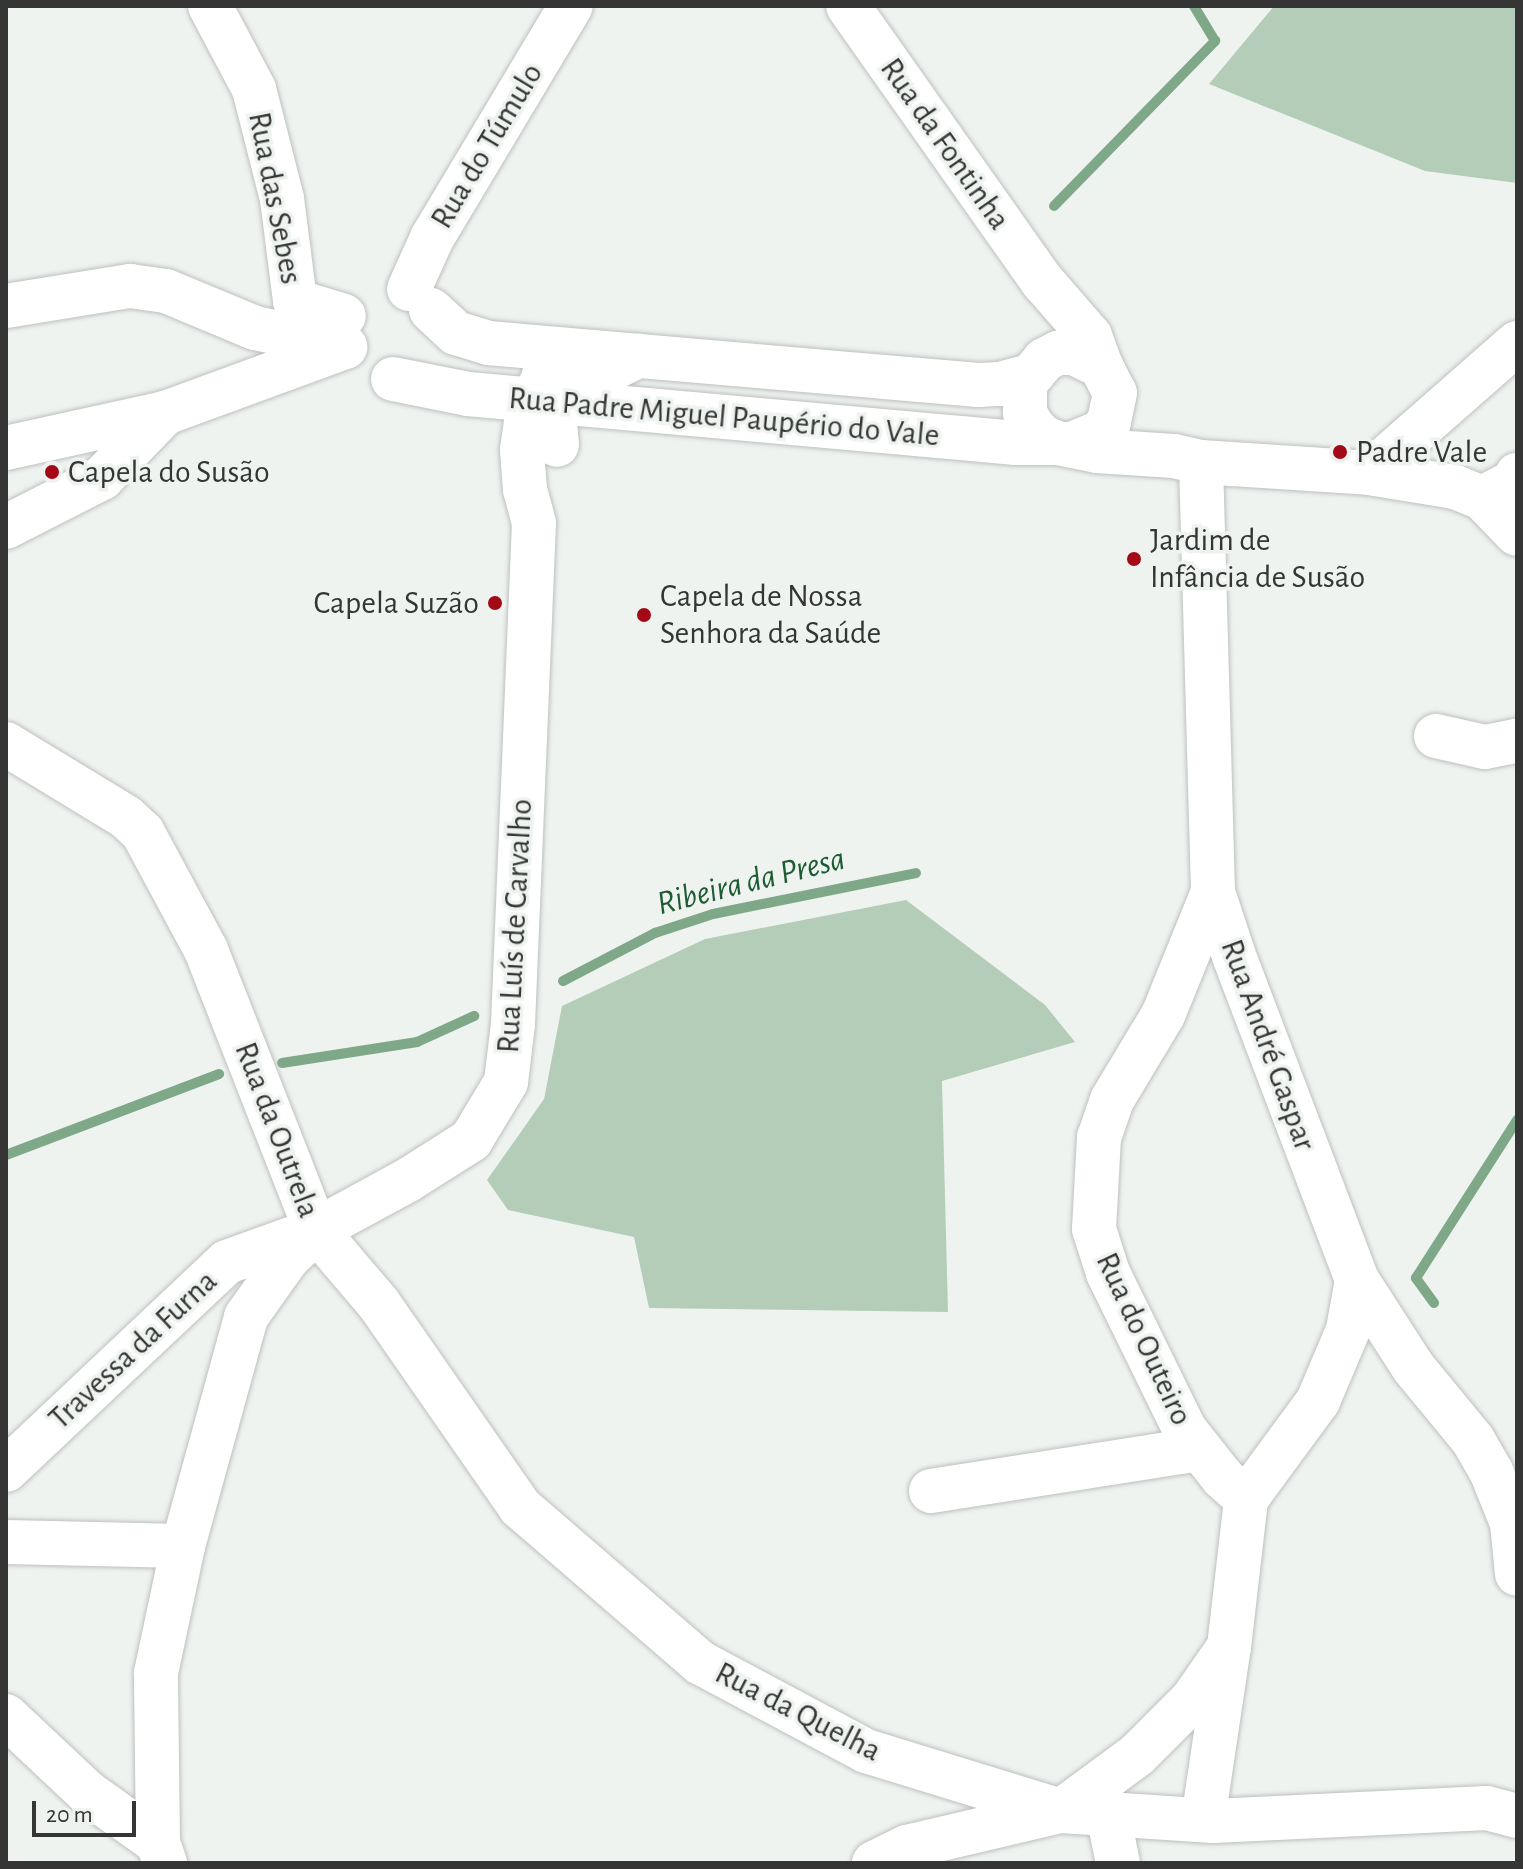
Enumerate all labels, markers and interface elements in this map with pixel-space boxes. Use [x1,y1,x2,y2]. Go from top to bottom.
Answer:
street label: Rua da Fontinha [872,51,1018,237]
street label: Rua do Túmulo [423,56,551,236]
street label: Rua das Sebes [240,109,310,287]
street label: Rua Padre Miguel Paupério do Vale [507,379,941,455]
place label: Padre Vale [1356,433,1487,471]
marker: Padre Vale [1331,443,1349,461]
place label: Capela do Susão [68,453,270,491]
marker: Capela do Susão [43,463,61,481]
place label: Jardim de Infância de Susão [1150,522,1365,597]
marker: Jardim de Infância de Susão [1125,550,1143,568]
place label: Capela de Nossa Senhora da Saúde [660,578,881,653]
place label: Capela Suzão [313,584,479,622]
marker: Capela Suzão [486,594,504,612]
marker: Capela de Nossa Senhora da Saúde [635,606,653,624]
street label: Rua Luís de Carvalho [489,798,541,1054]
water label: Ribeira da Presa [653,839,849,925]
street label: Rua André Gaspar [1212,934,1324,1156]
street label: Rua da Outrela [226,1037,328,1223]
street label: Rua do Outeiro [1087,1247,1201,1431]
street label: Travessa da Furna [41,1262,225,1438]
street label: Rua da Quelha [709,1654,887,1770]
scale bar [36,1785,140,1835]
text: 20 m [46,1803,93,1827]

